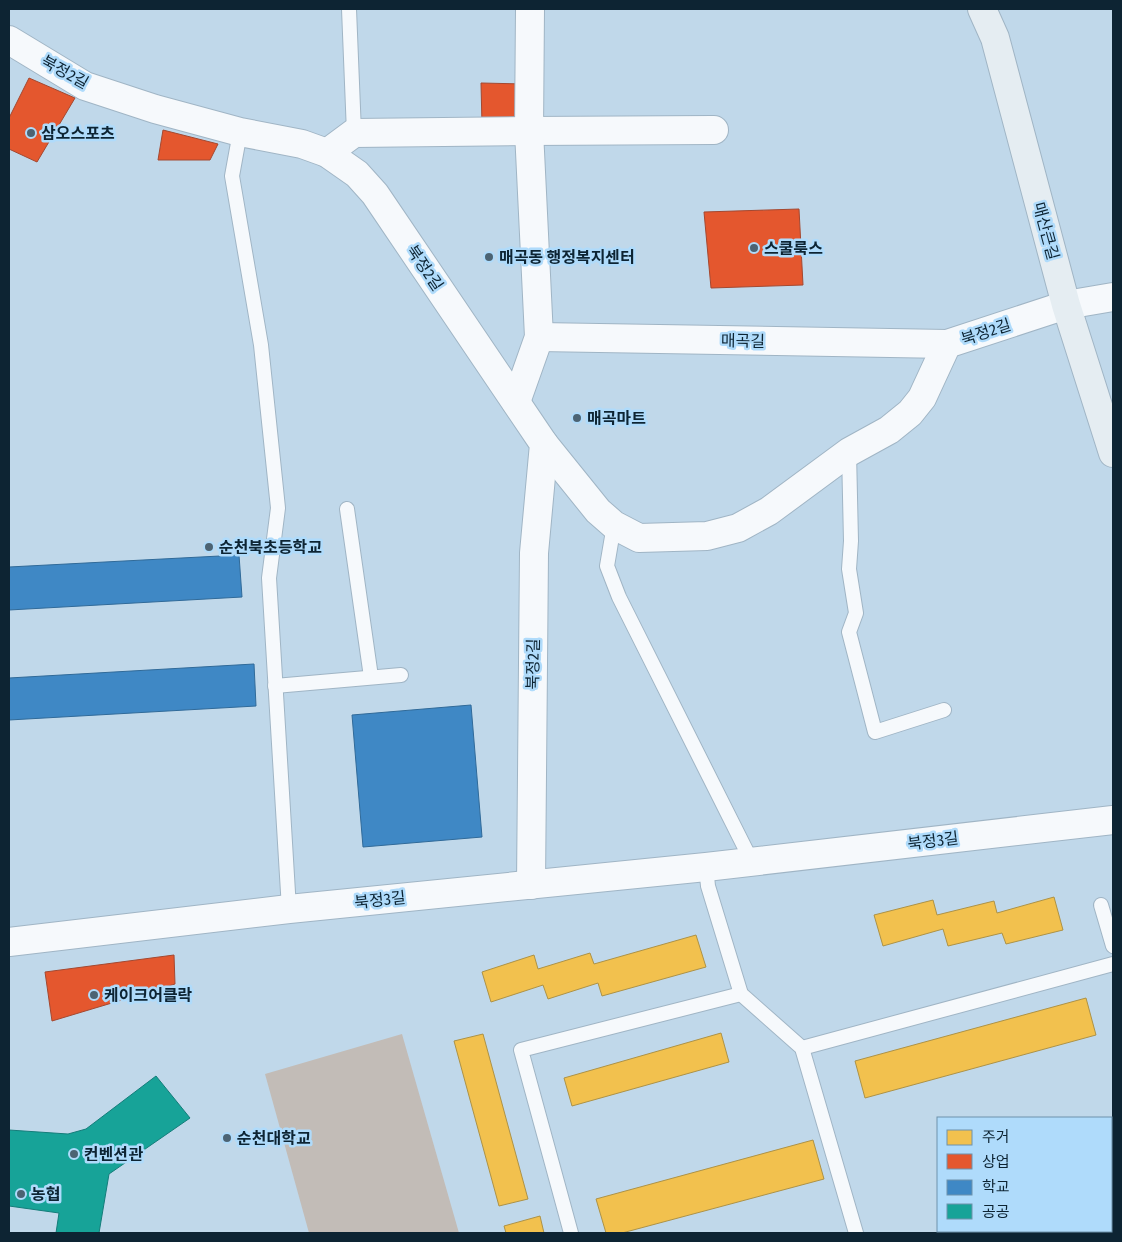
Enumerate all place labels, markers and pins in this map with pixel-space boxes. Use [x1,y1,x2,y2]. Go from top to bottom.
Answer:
place label: 삼오스포츠 [41,124,115,143]
marker: 삼오스포츠 [25,127,37,139]
place label: 스쿨룩스 [764,239,823,258]
marker: 스쿨룩스 [748,242,760,254]
place label: 매곡동 행정복지센터 [499,248,635,267]
marker: 매곡동 행정복지센터 [483,251,495,263]
place label: 매곡마트 [587,409,646,428]
marker: 매곡마트 [571,412,583,424]
place label: 순천북초등학교 [219,538,322,557]
marker: 순천북초등학교 [203,541,215,553]
place label: 케이크어클락 [104,986,193,1005]
marker: 케이크어클락 [88,989,100,1001]
place label: 순천대학교 [237,1129,311,1148]
marker: 순천대학교 [221,1132,233,1144]
place label: 컨벤션관 [84,1145,143,1164]
marker: 컨벤션관 [68,1148,80,1160]
place label: 농협 [31,1185,60,1204]
marker: 농협 [15,1188,27,1200]

